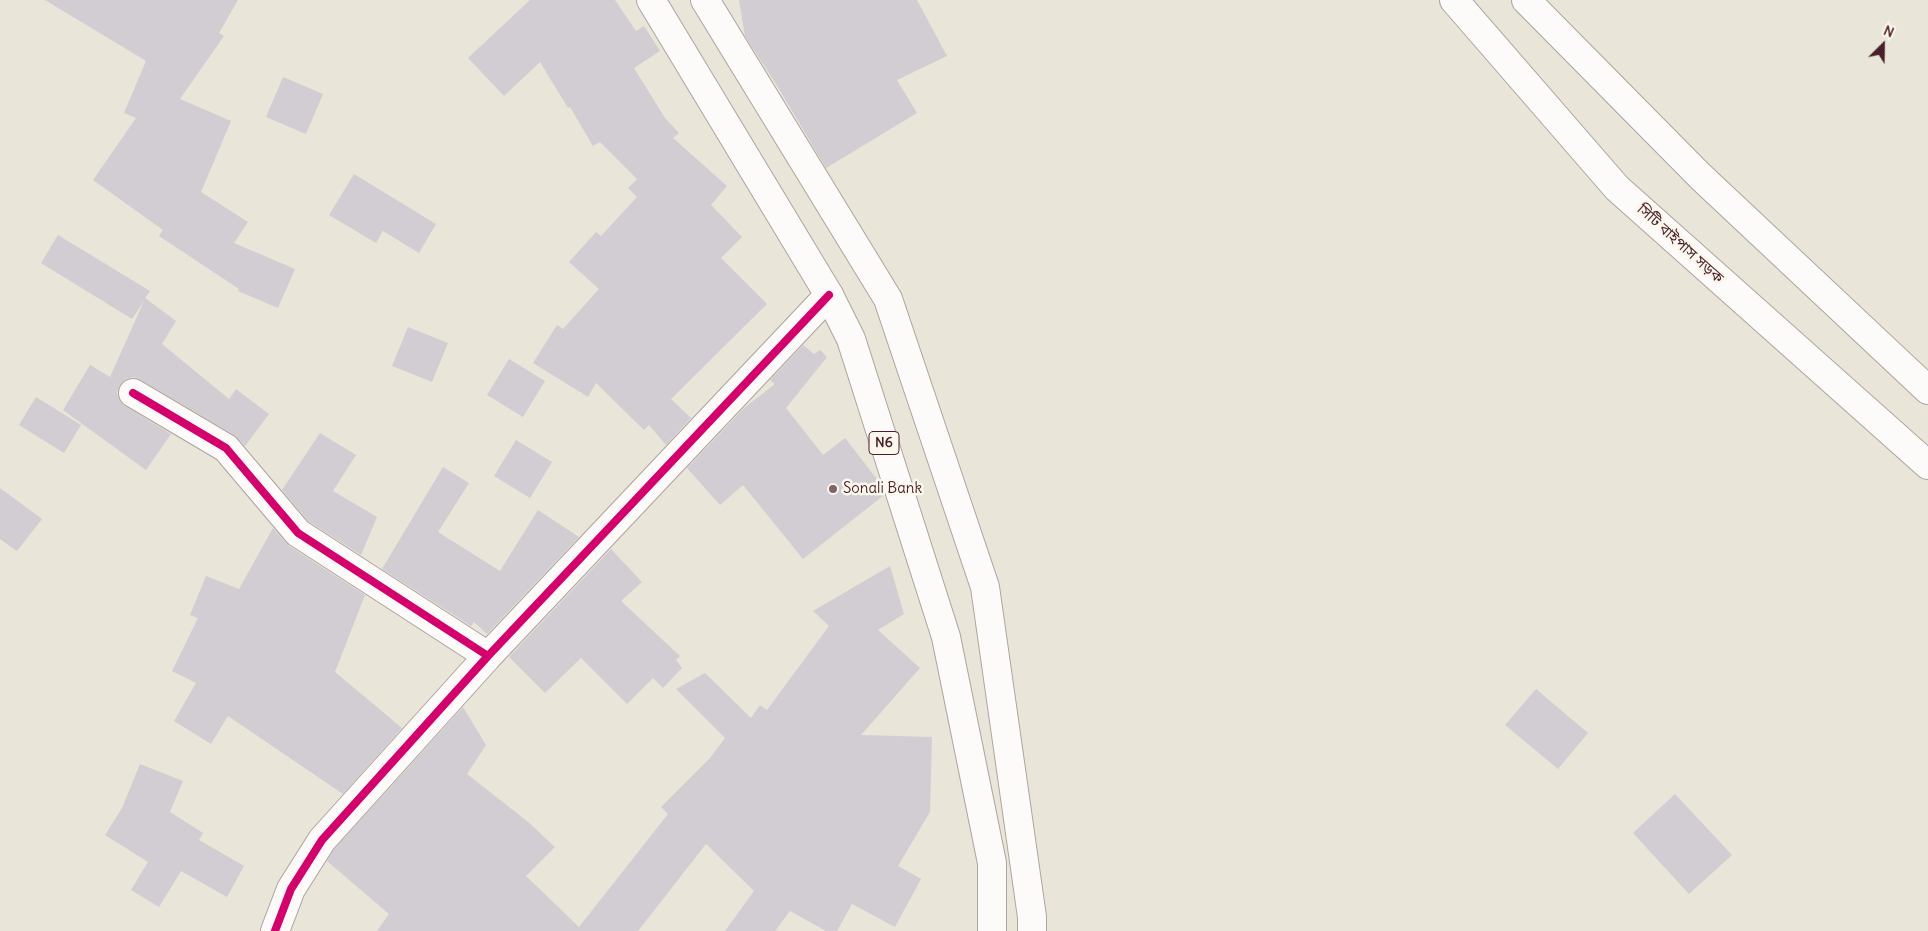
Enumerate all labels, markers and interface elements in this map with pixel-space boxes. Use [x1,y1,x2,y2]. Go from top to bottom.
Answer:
north arrow [1858,20,1908,70]
text: N [1881,21,1897,41]
street label: সিটি বাইপাস সড়ক [1633,201,1727,287]
road number: N6 [869,432,899,454]
place label: Sonali Bank [843,480,922,498]
marker: Sonali Bank [827,483,839,495]

